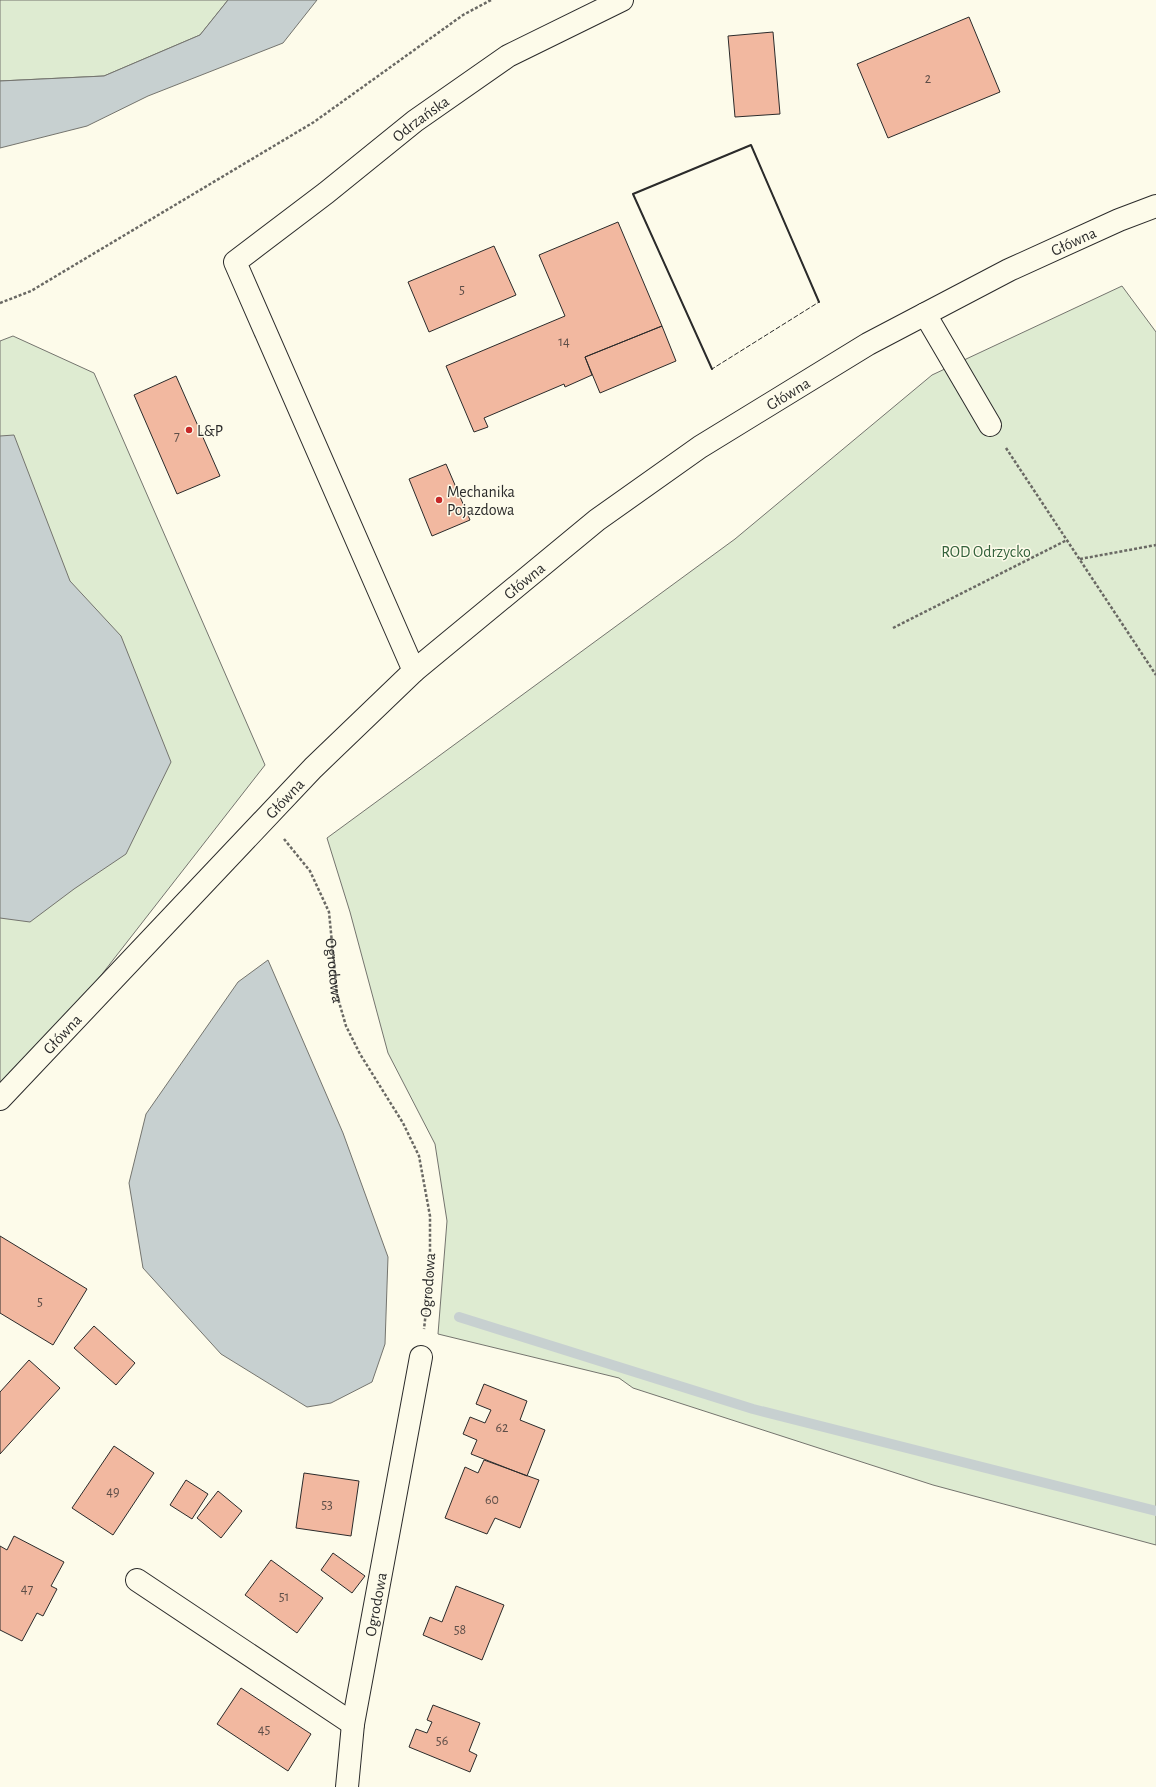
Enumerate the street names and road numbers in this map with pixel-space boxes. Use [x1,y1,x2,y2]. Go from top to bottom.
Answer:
street label: Odrzańska [389,93,452,145]
street label: Główna [1049,225,1099,259]
street label: Główna [764,375,813,413]
street label: Główna [501,560,548,603]
street label: Główna [263,776,307,822]
street label: Ogrodowa [323,937,346,1005]
street label: Główna [40,1011,85,1057]
street label: Ogrodowa [418,1252,438,1318]
street label: Ogrodowa [362,1571,390,1638]

